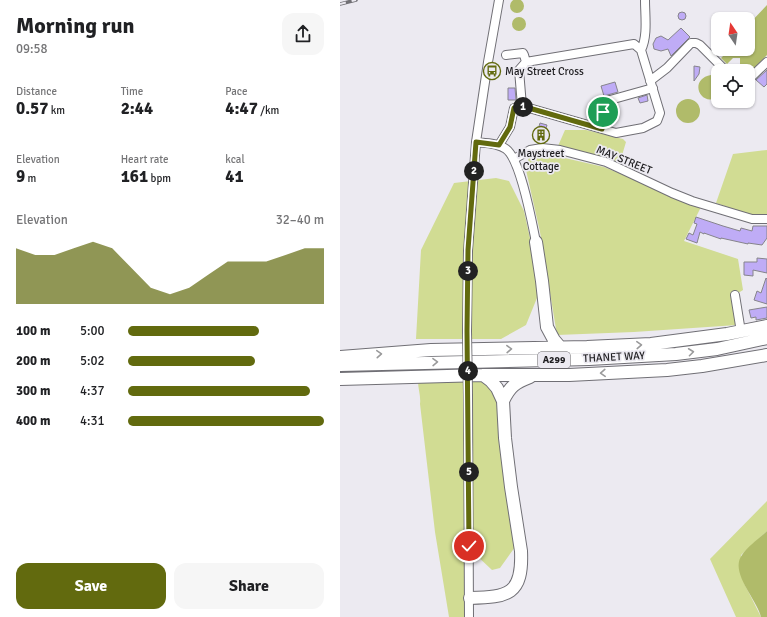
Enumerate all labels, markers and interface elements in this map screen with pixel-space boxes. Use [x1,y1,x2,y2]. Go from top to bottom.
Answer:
text: Morning run [16,12,135,39]
north arrow [711,12,755,56]
map controls [711,12,755,108]
button: share [282,13,324,55]
text: 09:58 [16,41,48,57]
bus stop icon: May Street Cross [482,61,502,81]
button: locate [711,64,755,108]
place label: May Street Cross [505,65,584,78]
text: Distance [16,85,57,98]
text: Time [121,85,143,98]
text: Pace [225,85,248,98]
pin [586,95,620,129]
pin: 1 [513,97,533,117]
text: 0.57 [16,98,48,119]
text: 2:44 [121,98,153,119]
text: 4:47 [225,98,258,119]
text: 1 [520,100,526,113]
icon: arrive [592,101,614,123]
text: km [48,104,65,117]
text: /km [258,104,279,117]
building icon: Maystreet Cottage [531,125,551,145]
street label: MAY STREET [594,143,654,177]
place label: Maystreet Cottage [518,147,565,173]
text: Elevation [16,153,60,166]
text: Heart rate [121,153,168,166]
text: kcal [225,153,245,166]
pin: 2 [464,161,484,181]
text: 2 [471,164,477,177]
text: 9 [16,166,25,187]
text: 161 [121,166,148,187]
text: 41 [225,166,244,187]
text: m [25,172,36,185]
text: bpm [148,172,171,185]
text: Elevation [16,212,68,228]
text: 32–40 m [276,212,324,228]
pin: 3 [458,261,478,281]
text: 3 [465,264,471,277]
text: 100 m [16,323,50,339]
text: 5:00 [80,323,105,339]
one-way arrow [636,340,642,349]
one-way arrow [506,344,512,353]
one-way arrow [688,348,694,357]
one-way arrow [376,349,382,358]
street label: THANET WAY [583,349,646,365]
road number: A299 [538,352,570,368]
text: 200 m [16,353,50,369]
text: 5:02 [80,353,105,369]
one-way arrow [432,358,438,367]
pin: 4 [458,361,478,381]
text: 4 [465,364,471,377]
one-way arrow [600,369,606,378]
text: 300 m [16,383,50,399]
text: 4:37 [80,383,105,399]
text: 400 m [16,413,50,429]
text: 4:31 [80,413,105,429]
pin: 5 [459,462,479,482]
text: 5 [466,465,472,478]
pin [452,529,486,563]
icon: check [458,535,480,557]
button: Save [16,563,166,609]
button: Share [174,563,324,609]

